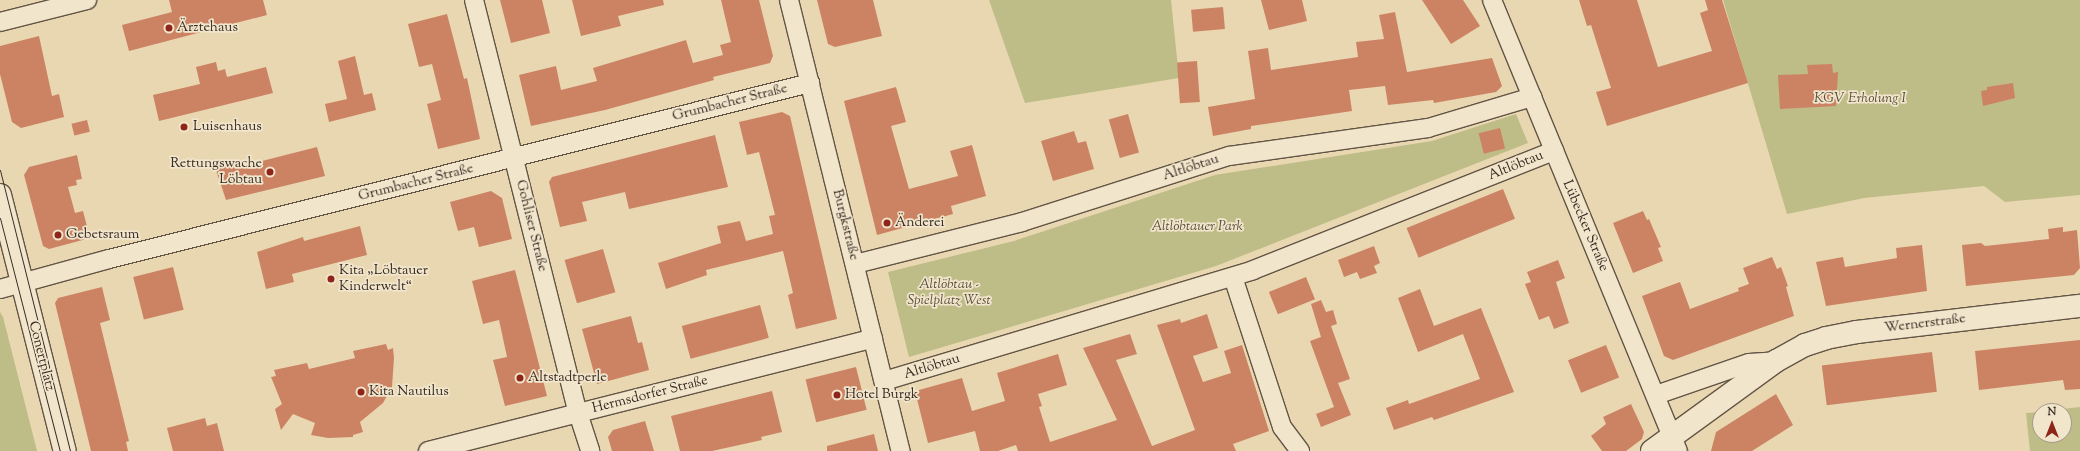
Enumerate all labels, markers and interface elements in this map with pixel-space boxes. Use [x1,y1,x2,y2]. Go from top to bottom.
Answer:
place label: Ärztehaus [177,20,238,36]
marker: Ärztehaus [164,23,174,33]
street label: Grumbacher Straße [671,81,789,125]
park label: KGV Erholung I [1814,91,1906,107]
place label: Luisenhaus [193,119,262,135]
marker: Luisenhaus [178,121,190,133]
street label: Altlöbtau [1486,147,1546,185]
street label: Altlöbtau [1161,151,1221,185]
place label: Rettungswache Löbtau [170,156,262,188]
street label: Grumbacher Straße [357,161,475,205]
marker: Rettungswache Löbtau [265,167,275,177]
street label: Gohliser Straße [511,178,551,274]
street label: Lübecker Straße [1558,178,1612,274]
street label: Burgkstraße [828,188,862,262]
place label: Änderei [895,215,945,231]
marker: Änderei [882,218,892,228]
park label: Altlöbtauer Park [1151,219,1243,235]
place label: Gebetsraum [66,227,139,243]
marker: Gebetsraum [53,230,63,240]
place label: Kita „Löbtauer Kinderwelt“ [339,263,428,296]
marker: Kita „Löbtauer Kinderwelt“ [326,274,336,284]
park label: Altlöbtau - Spielplatz West [907,277,991,310]
street label: Wernerstraße [1883,311,1967,337]
street label: Conertplatz [24,319,58,393]
street label: Altlöbtau [902,351,962,383]
place label: Altstadtperle [528,370,607,386]
street label: Hermsdorfer Straße [590,372,710,418]
marker: Altstadtperle [515,373,525,383]
place label: Kita Nautilus [369,384,449,400]
marker: Kita Nautilus [356,387,366,397]
place label: Hotel Burgk [845,387,918,403]
marker: Hotel Burgk [832,390,842,400]
north arrow [2032,403,2072,443]
text: N [2048,404,2056,420]

